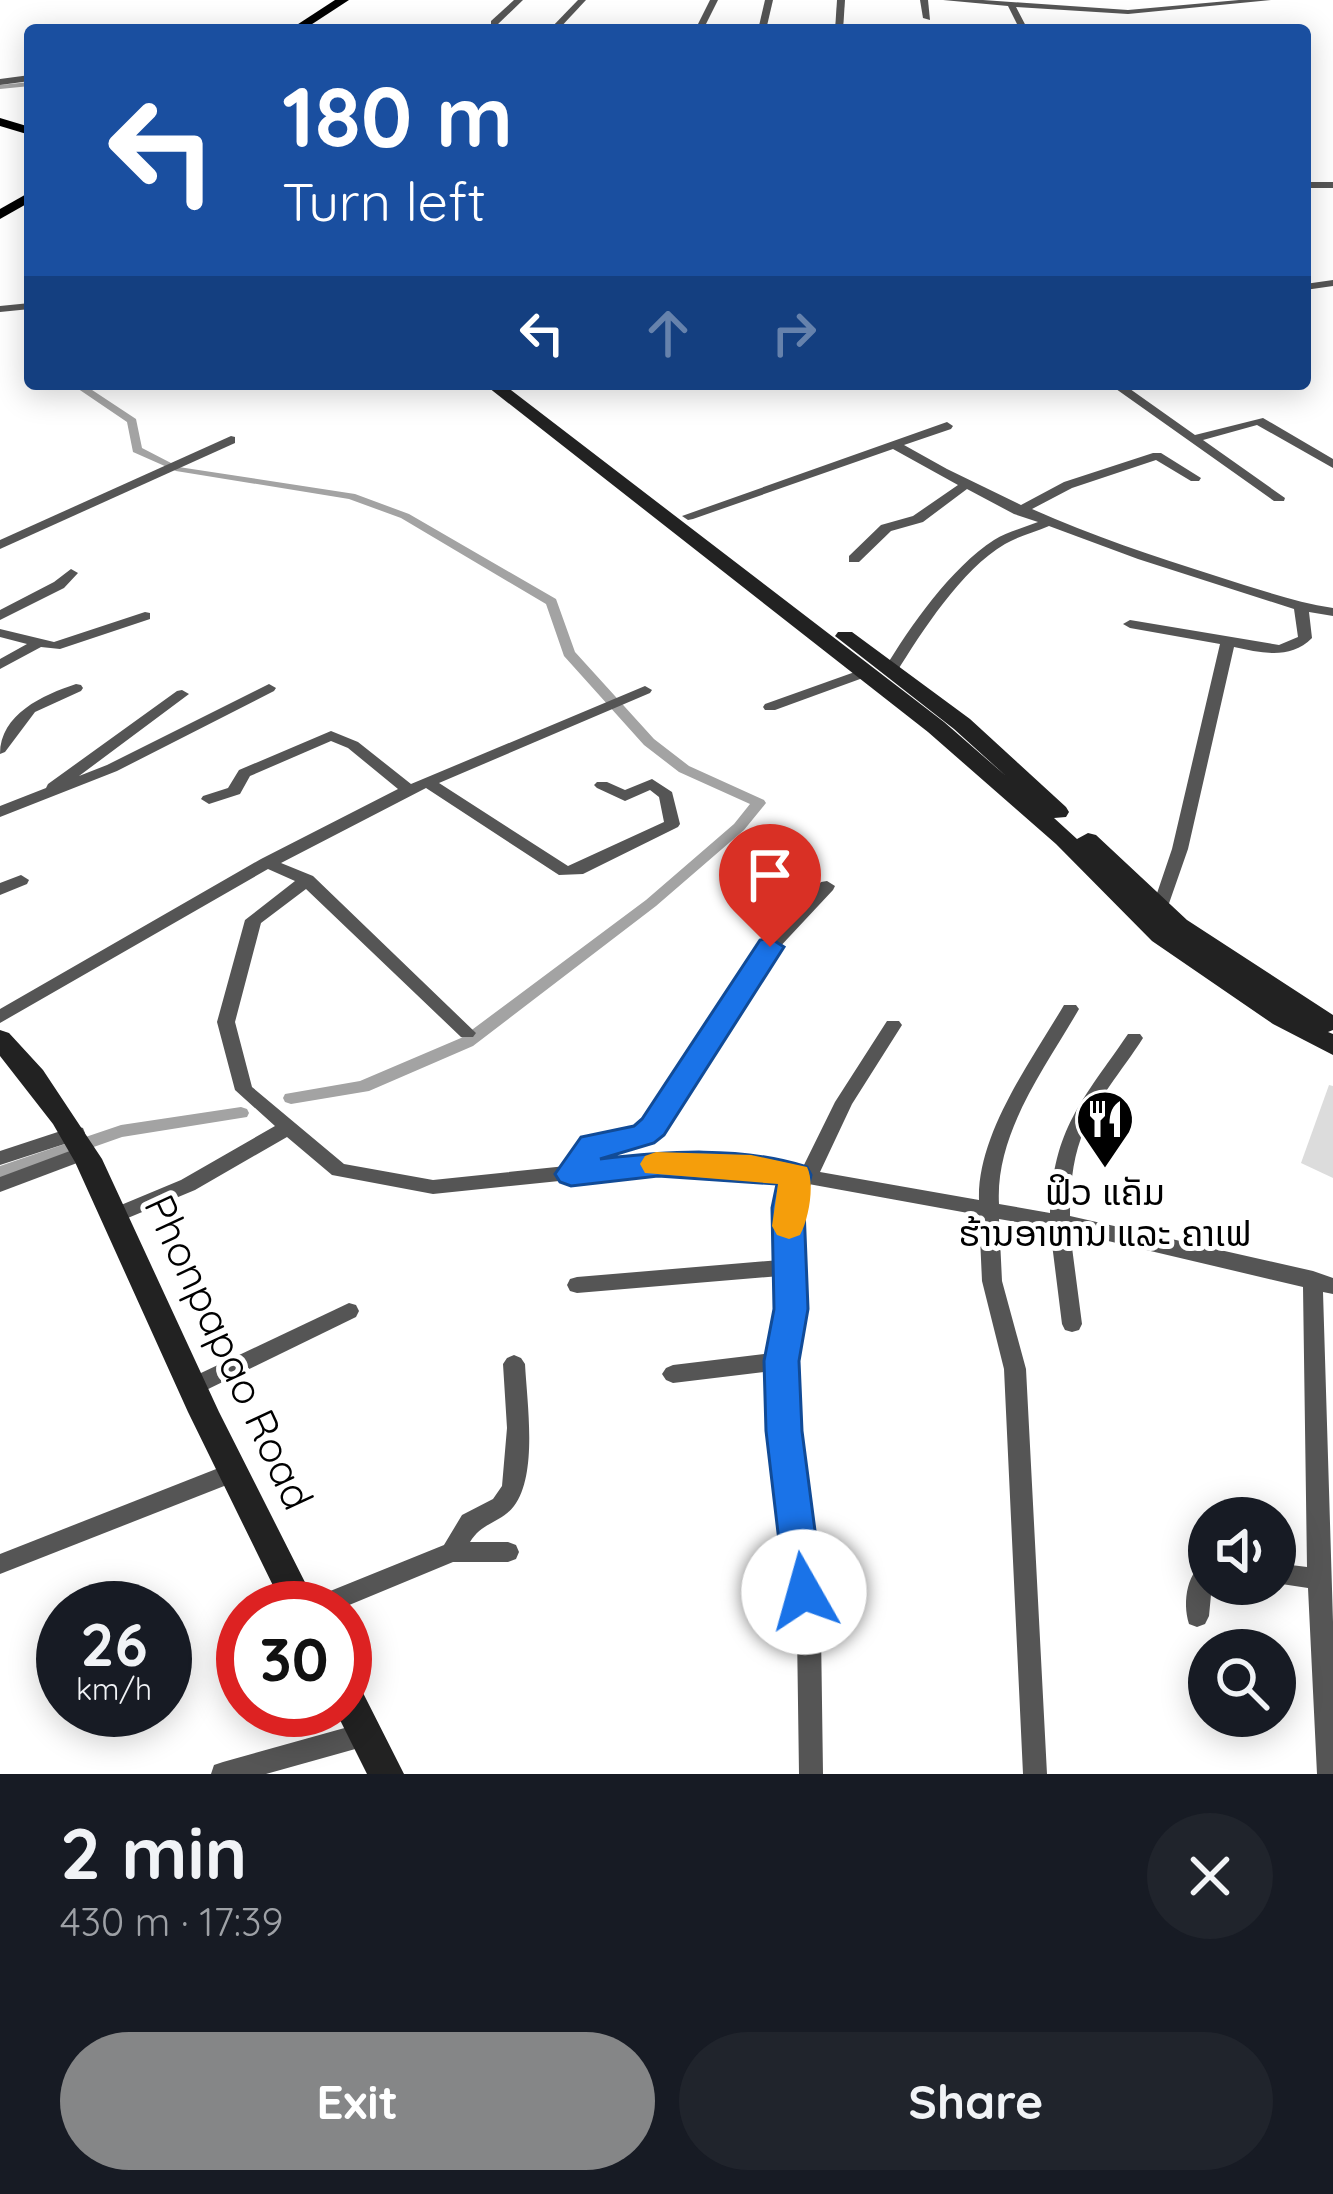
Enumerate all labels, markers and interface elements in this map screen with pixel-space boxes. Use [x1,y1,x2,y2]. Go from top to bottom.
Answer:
text: 180 m [282,63,513,168]
icon: left [84,72,240,228]
text: Turn left [282,167,486,235]
icon: left [509,300,575,366]
icon: ahead [635,300,701,366]
icon: right [761,300,827,366]
pin [719,824,821,947]
icon: arrive [737,842,803,908]
restaurant icon: ຟິວ ແຄັມ ຮ້ານອາຫານ ແລະ ຄາເຟ [1074,1088,1136,1170]
place label: ຟິວ ແຄັມ ຮ້ານອາຫານ ແລະ ຄາເຟ [958,1169,1252,1255]
street label: Phonpapao Road [133,1186,326,1518]
map controls [1188,1497,1296,1737]
button: sound [1188,1497,1296,1605]
position arrow [741,1529,867,1655]
speed limit sign: 30 [216,1581,372,1737]
text: 26 [80,1606,148,1681]
button: search [1188,1629,1296,1737]
text: km/h [76,1670,152,1708]
text: 2 min [60,1807,247,1897]
button: close [1147,1813,1273,1939]
text: 430 m · 17:39 [60,1897,283,1946]
button: Exit [60,2032,655,2170]
button: Share [679,2032,1273,2170]

